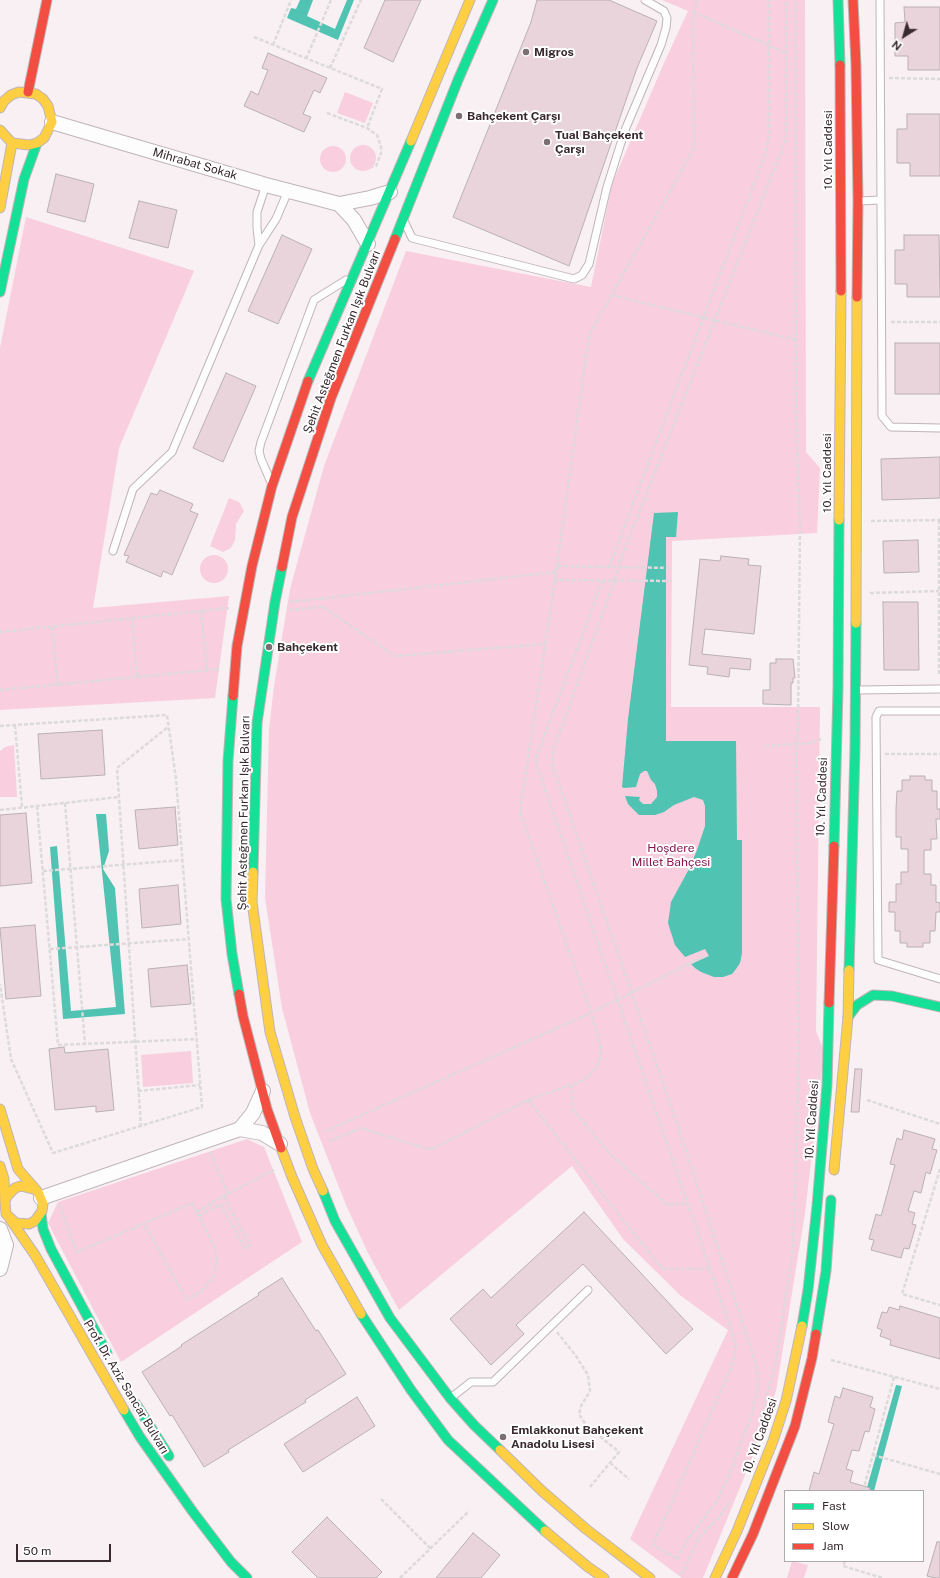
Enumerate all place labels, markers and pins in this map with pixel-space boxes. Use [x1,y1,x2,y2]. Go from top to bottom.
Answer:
place label: Migros [534,45,574,59]
marker: Migros [521,47,531,57]
place label: Bahçekent Çarşı [467,109,560,123]
marker: Bahçekent Çarşı [454,111,464,121]
place label: Tual Bahçekent Çarşı [555,128,643,156]
marker: Tual Bahçekent Çarşı [542,137,552,147]
place label: Bahçekent [277,640,338,654]
marker: Bahçekent [264,642,274,652]
place label: Emlakkonut Bahçekent Anadolu Lisesi [511,1423,643,1451]
marker: Emlakkonut Bahçekent Anadolu Lisesi [498,1432,508,1442]

